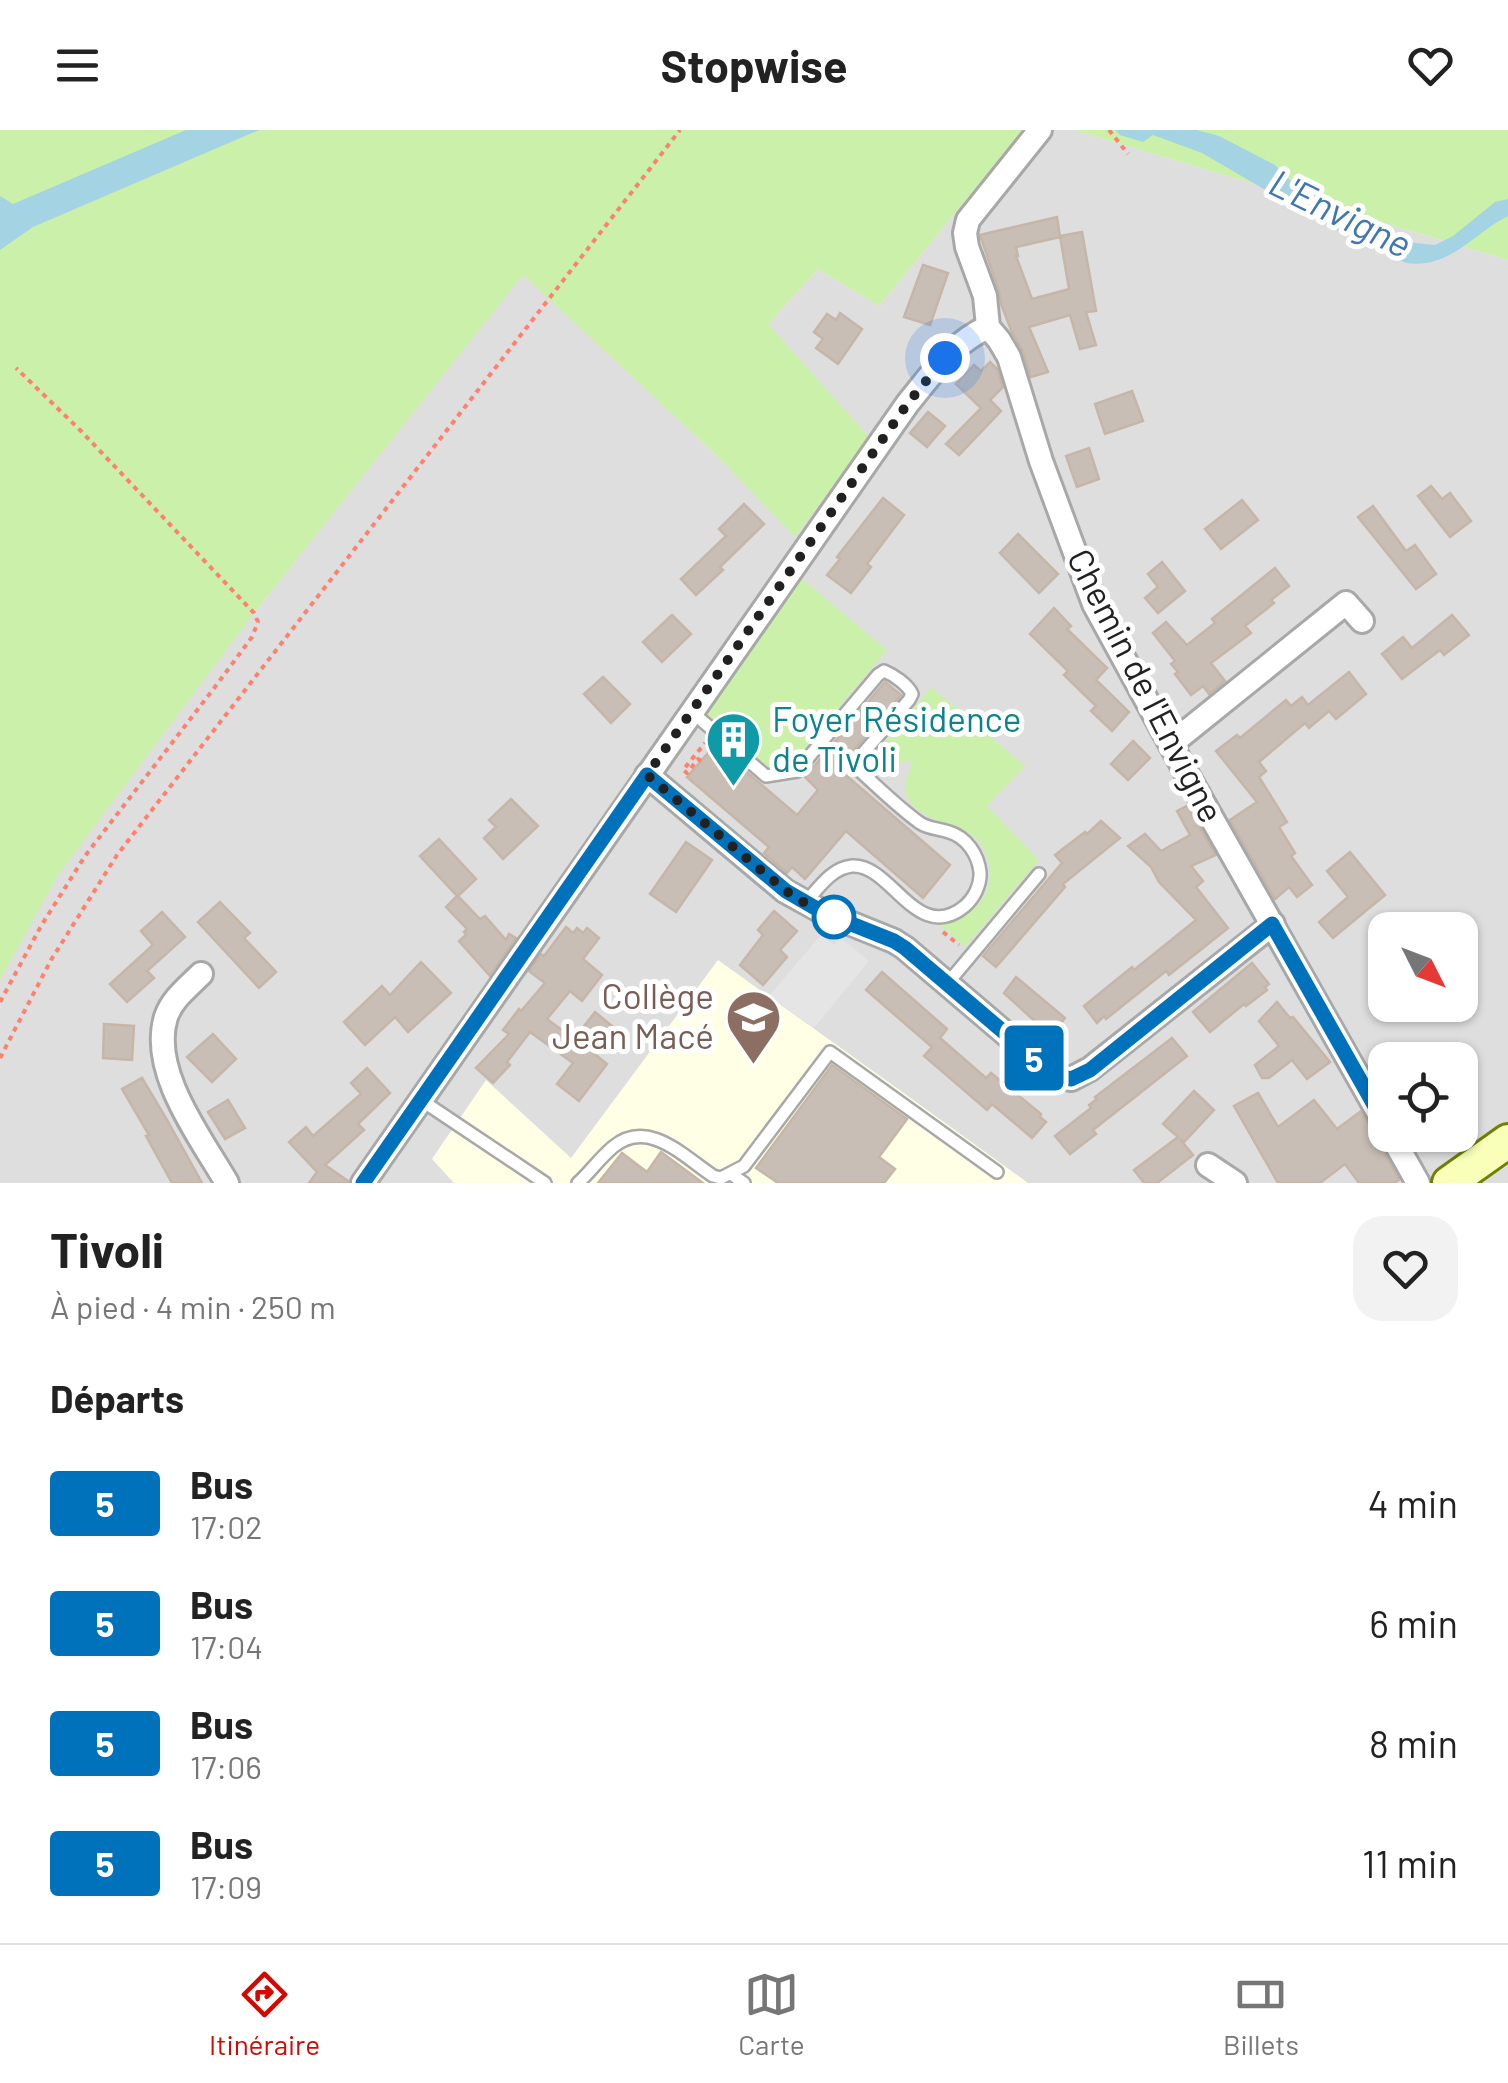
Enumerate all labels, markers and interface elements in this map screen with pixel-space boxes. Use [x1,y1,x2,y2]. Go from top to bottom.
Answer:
icon: menu [50,38,105,93]
text: Stopwise [660,38,848,92]
icon: heart [1403,38,1458,93]
water label: L'Envigne [1262,158,1419,266]
your location [920,333,970,383]
street label: Chemin de l'Envigne [1060,541,1234,829]
place label: Foyer Résidence de Tivoli [772,697,1021,779]
building icon: Foyer Résidence de Tivoli [703,710,763,789]
unlabelled marker [813,896,855,938]
north arrow [1368,912,1478,1022]
map controls [1368,912,1478,1152]
place label: Collège Jean Macé [552,974,714,1056]
school or university icon: Collège Jean Macé [723,987,783,1066]
line badge: 5 [1002,1026,1066,1090]
text: 5 [1025,1037,1043,1079]
button: locate [1368,1042,1478,1152]
button: heart [1353,1216,1458,1321]
text: Tivoli [50,1220,164,1278]
text: À pied · 4 min · 250 m [50,1287,336,1325]
text: Départs [50,1375,184,1421]
text: Bus [190,1461,253,1507]
text: 4 min [1368,1480,1458,1526]
text: 5 [96,1482,114,1524]
text: 17:02 [190,1507,262,1545]
text: Bus [190,1581,253,1627]
text: 6 min [1369,1600,1458,1646]
text: 5 [96,1602,114,1644]
text: 17:04 [190,1627,263,1665]
text: Bus [190,1701,253,1747]
text: 8 min [1369,1720,1458,1766]
text: 5 [96,1722,114,1764]
text: 17:06 [190,1747,262,1785]
text: Bus [190,1821,253,1867]
text: 11 min [1362,1840,1458,1886]
text: 5 [96,1842,114,1884]
text: 17:09 [190,1867,262,1905]
tab: Itinéraire [209,1967,320,2061]
tab: Carte [738,1967,805,2061]
tab: Billets [1223,1967,1299,2061]

